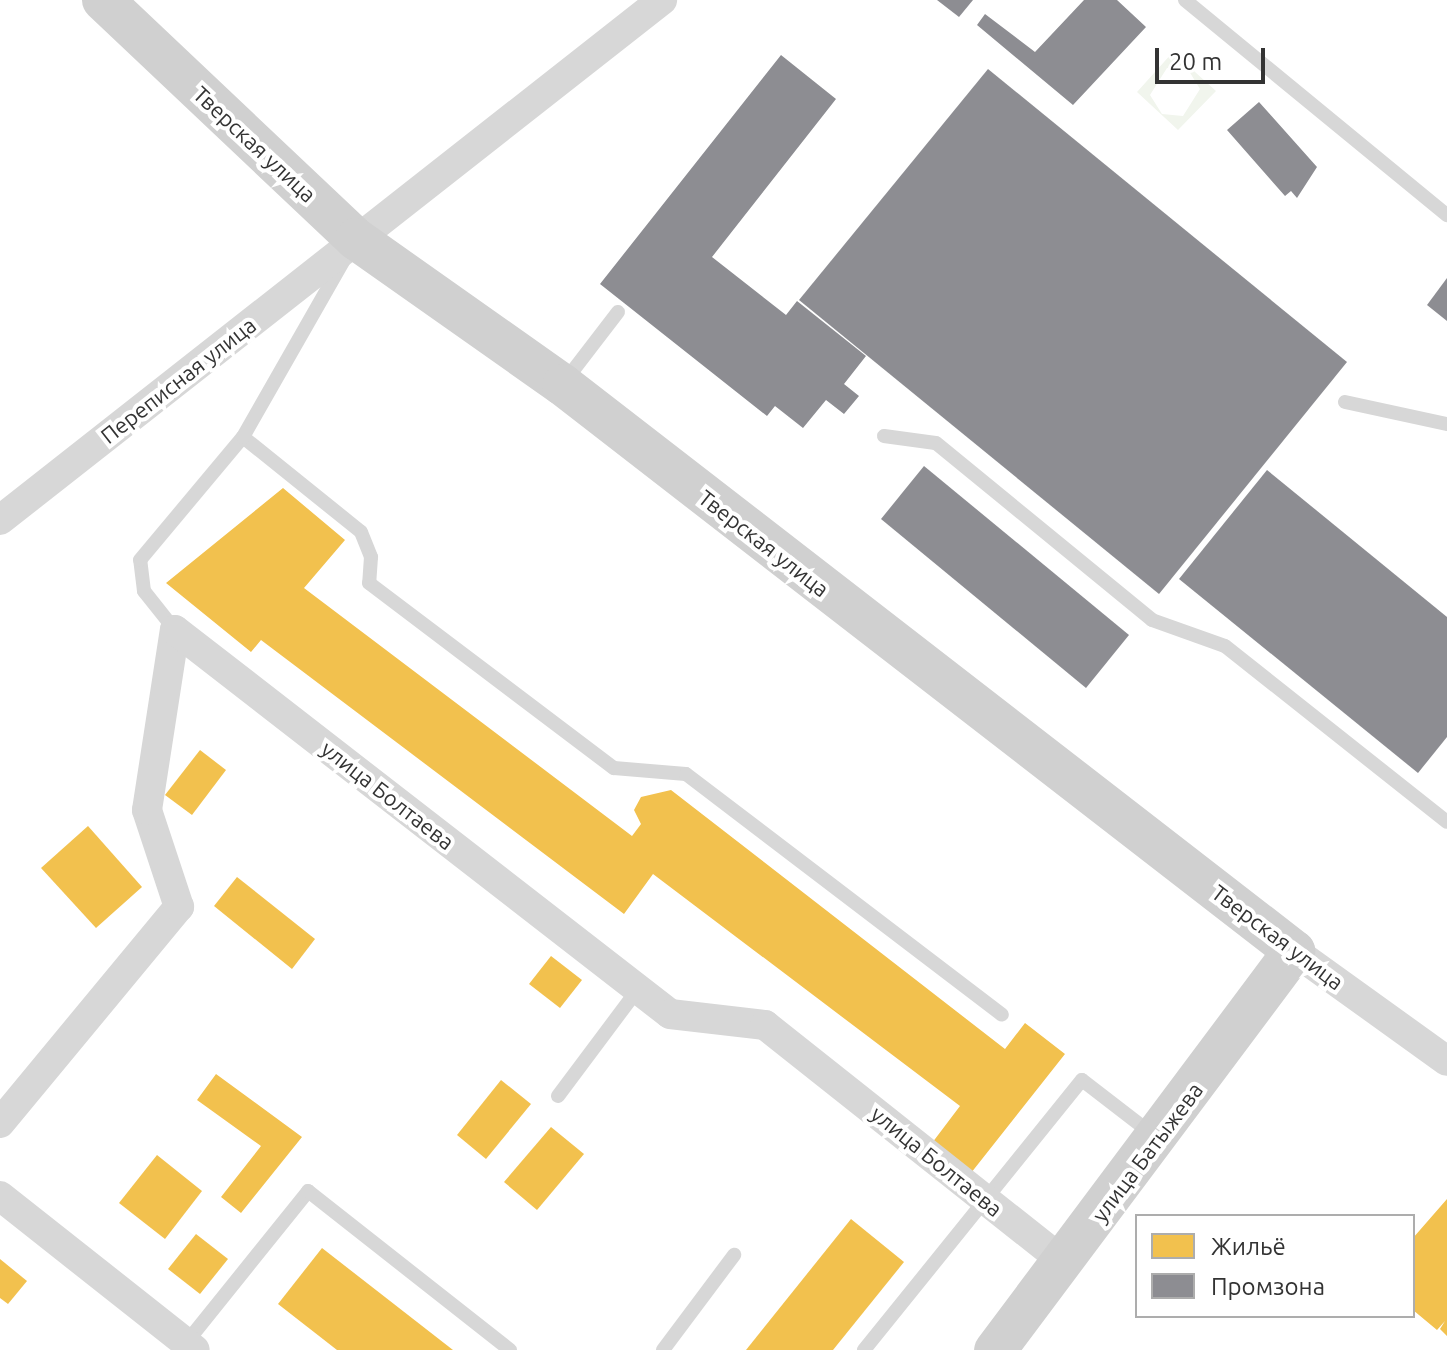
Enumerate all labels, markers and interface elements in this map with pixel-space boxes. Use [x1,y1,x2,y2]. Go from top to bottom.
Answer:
scale bar [1159,32,1269,82]
text: 20 m [1169,48,1222,75]
street label: Тверская улица [188,80,322,208]
street label: Переписная улица [95,311,261,449]
street label: Тверская улица [694,484,834,602]
street label: улица Болтаева [316,735,460,855]
street label: Тверская улица [1207,879,1349,995]
street label: улица Батыжева [1086,1077,1208,1227]
street label: улица Болтаева [866,1100,1008,1222]
legend [1135,1214,1415,1318]
text: Жильё [1211,1233,1286,1260]
text: Промзона [1211,1273,1325,1300]

